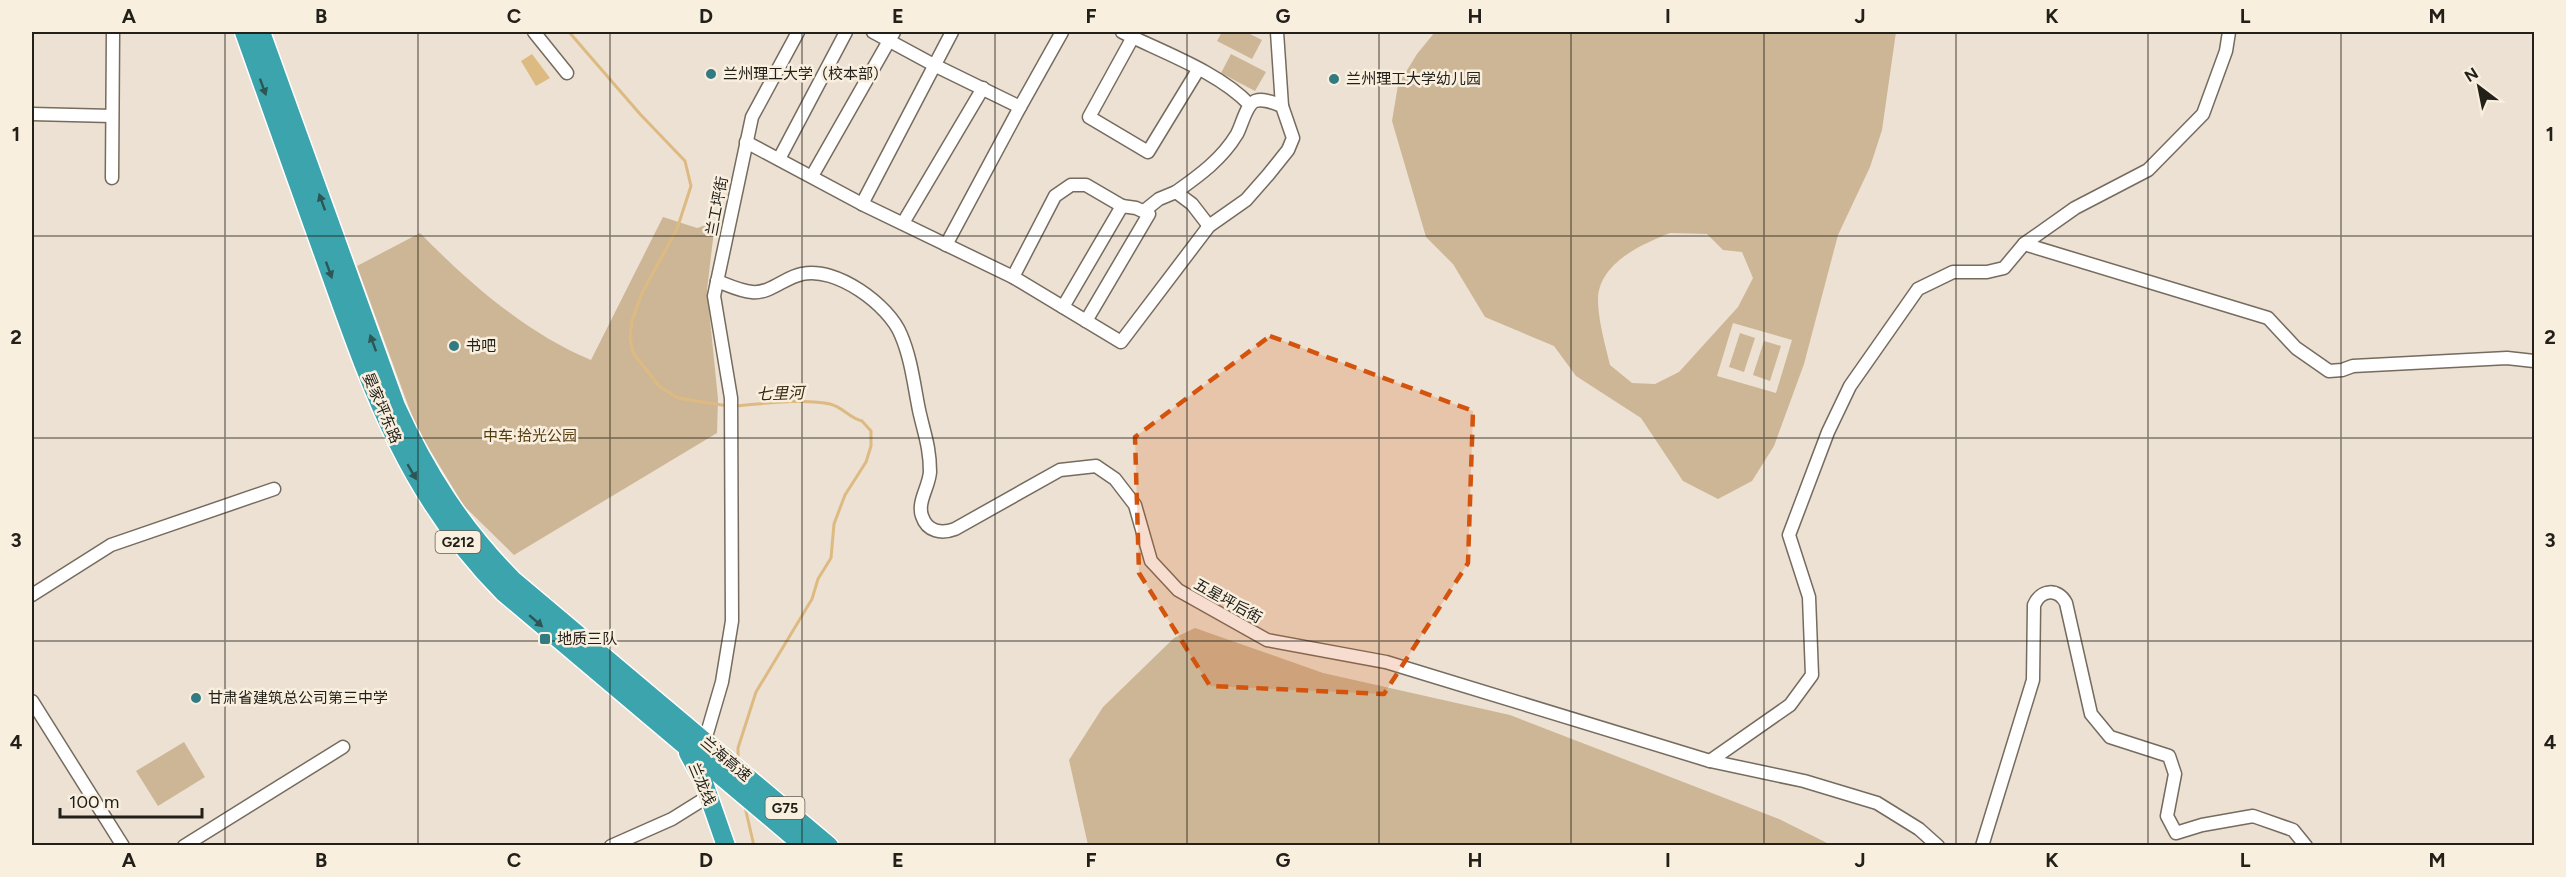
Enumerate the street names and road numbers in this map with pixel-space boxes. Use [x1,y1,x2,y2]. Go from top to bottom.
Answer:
street label: 兰工坪街 [702,175,732,237]
street label: 晏家坪东路 [359,370,405,446]
road number: G212 [436,531,480,553]
street label: 五星坪后街 [1191,575,1265,627]
street label: 兰海高速 [697,733,755,785]
street label: 兰龙线 [685,760,719,808]
road number: G75 [766,797,804,819]

